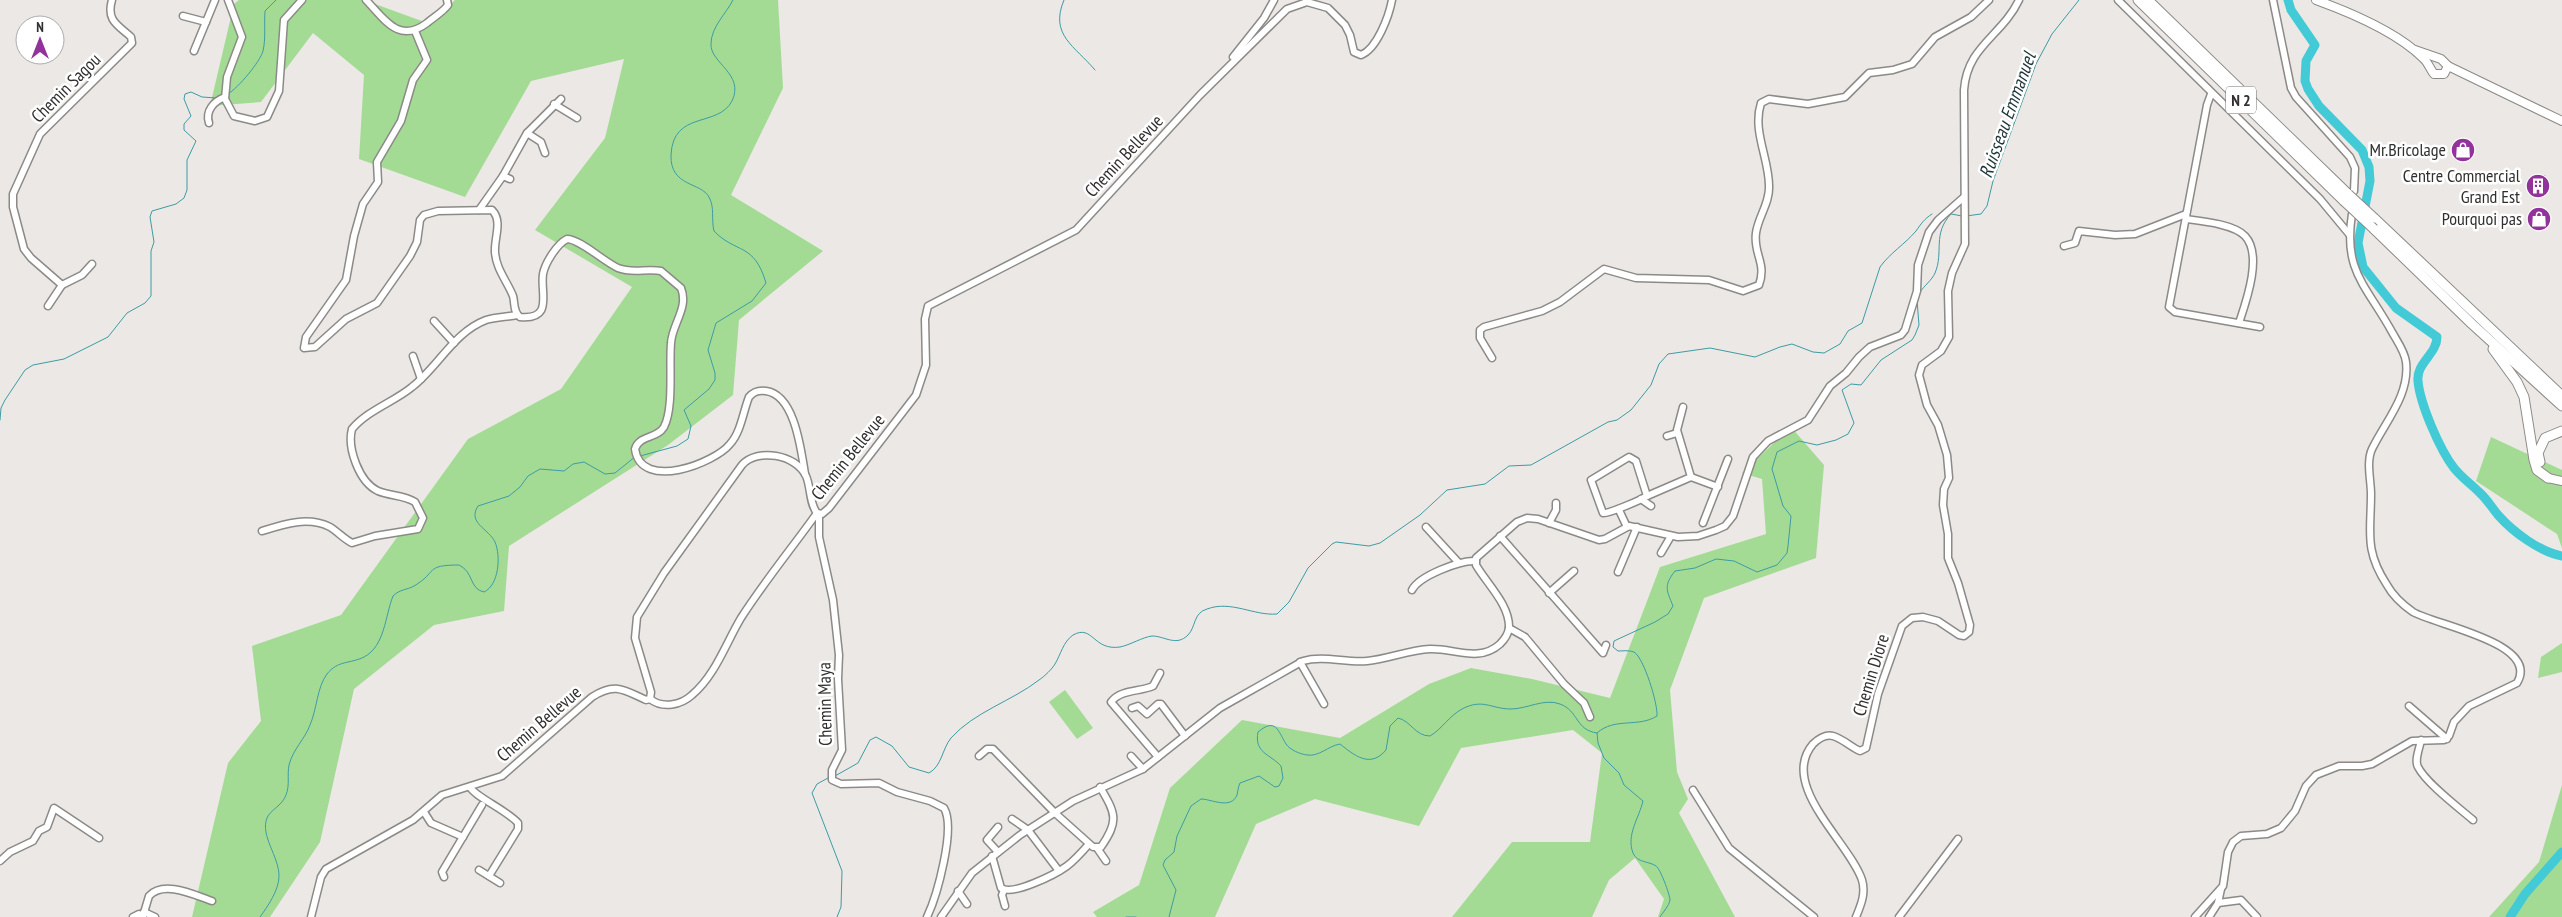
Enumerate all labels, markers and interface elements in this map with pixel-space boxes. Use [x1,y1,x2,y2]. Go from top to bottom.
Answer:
north arrow [15,15,65,65]
text: N [36,18,44,36]
street label: Chemin Sagou [26,48,105,127]
water label: Ruisseau Emmanuel [1973,48,2041,181]
road number: N 2 [2226,86,2256,114]
street label: Chemin Bellevue [1080,110,1168,202]
shop icon: Mr.Bricolage [2450,137,2476,163]
place label: Mr.Bricolage [2370,138,2446,161]
place label: Centre Commercial Grand Est [2403,164,2521,208]
building icon: Centre Commercial Grand Est [2525,173,2551,199]
shop icon: Pourquoi pas [2526,206,2552,232]
place label: Pourquoi pas [2442,207,2522,230]
street label: Chemin Bellevue [806,409,889,505]
street label: Chemin Diore [1847,631,1894,719]
street label: Chemin Maya [812,662,837,746]
street label: Chemin Bellevue [492,681,586,767]

